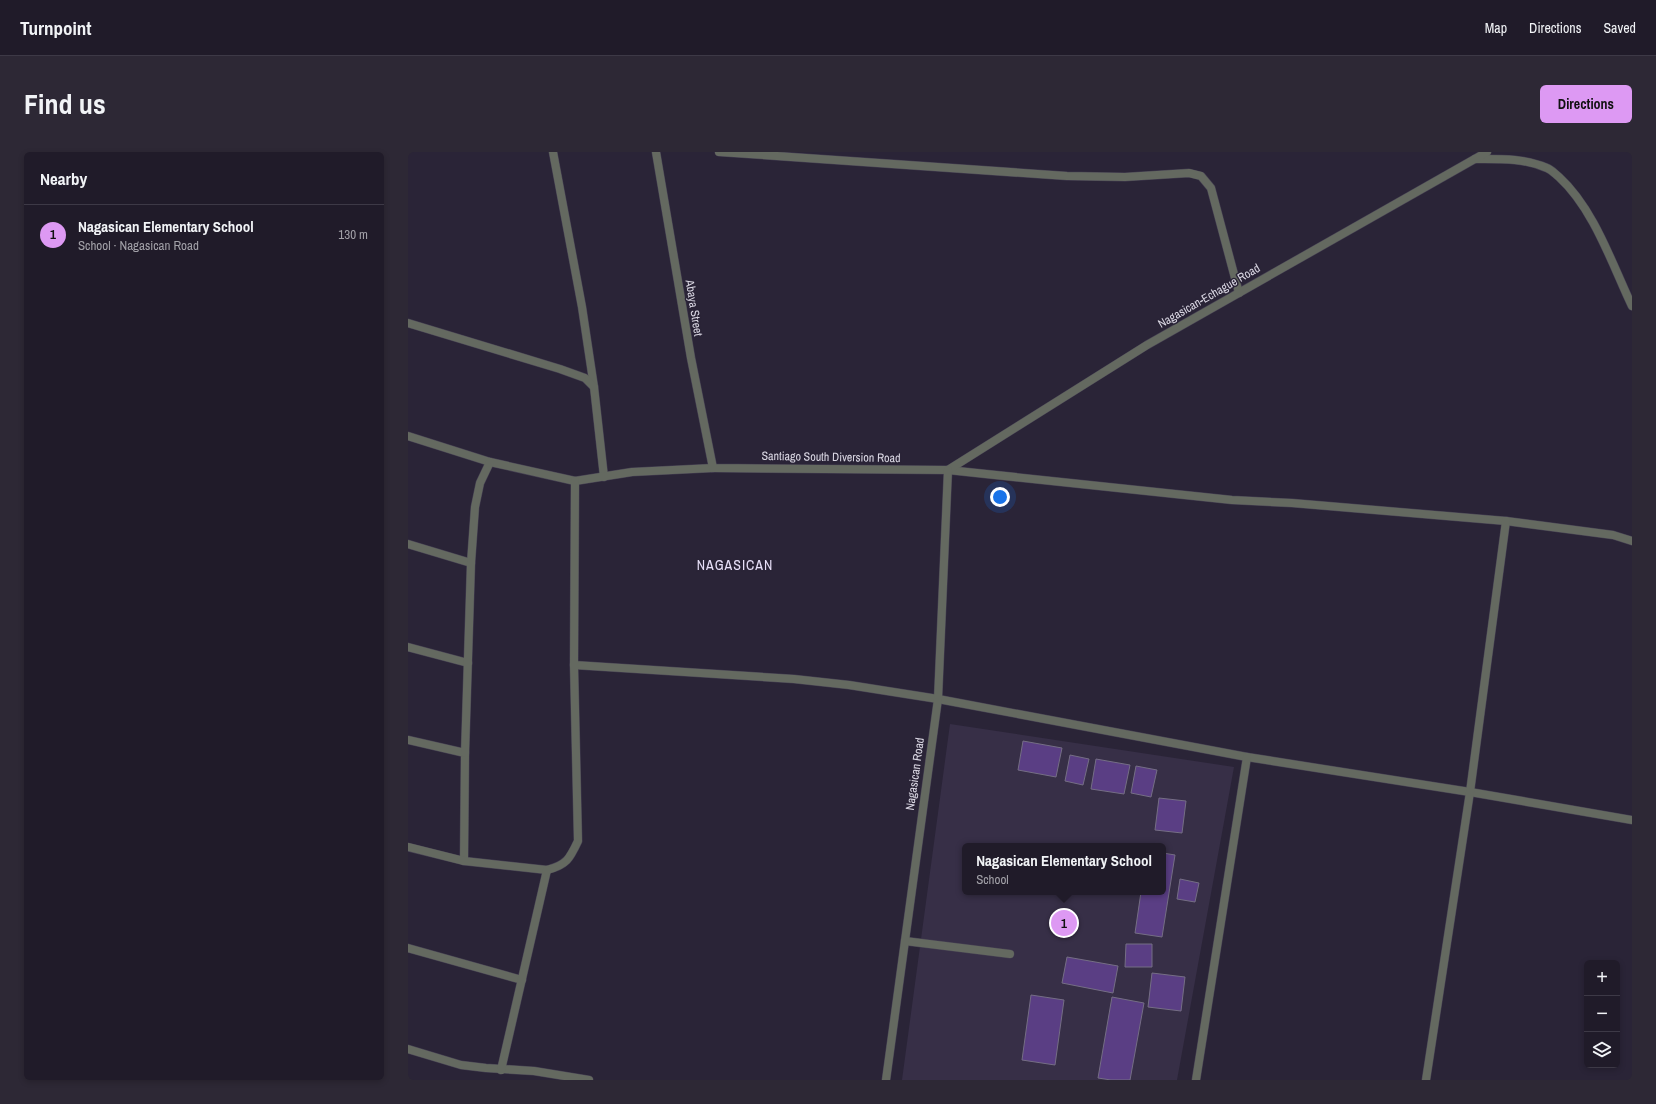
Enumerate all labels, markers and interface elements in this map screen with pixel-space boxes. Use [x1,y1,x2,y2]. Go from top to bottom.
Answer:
text: Turnpoint [20,15,92,41]
text: Map [1485,19,1507,37]
text: Directions [1529,19,1581,37]
text: Saved [1603,19,1636,37]
text: Find us [24,85,106,123]
button: Directions [1540,85,1632,123]
text: Nearby [40,167,87,190]
text: Nagasican Elementary School [78,216,254,237]
text: 1 [50,226,56,243]
text: 130 m [338,226,368,243]
text: School · Nagasican Road [78,237,199,254]
street label: Nagasican-Echague Road [1155,260,1263,332]
street label: Abaya Street [681,278,706,338]
street label: Santiago South Diversion Road [761,448,901,466]
your location [990,487,1010,507]
district label: NAGASICAN [697,556,773,574]
street label: Nagasican Road [902,737,928,811]
popup [962,843,1166,895]
text: Nagasican Elementary School [976,850,1152,871]
text: School [976,871,1009,888]
pin: 1 [1051,908,1077,938]
map controls [1584,960,1620,1068]
button: + [1584,960,1620,996]
button: − [1584,996,1620,1032]
button: layers [1584,1032,1620,1068]

